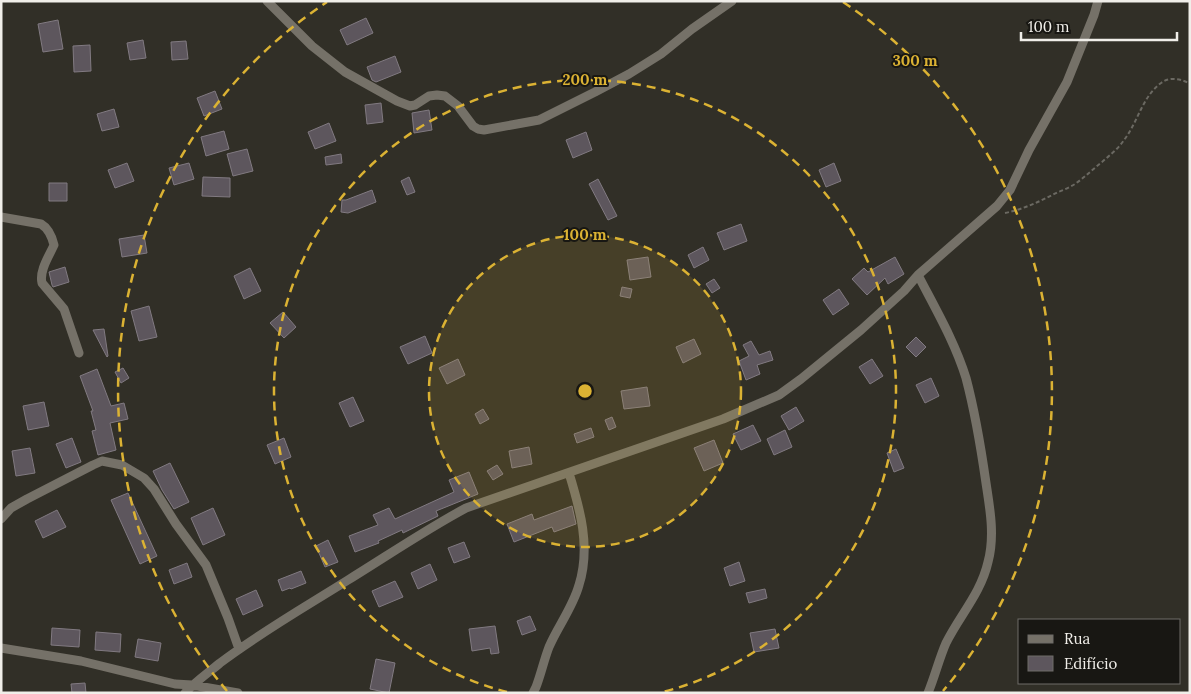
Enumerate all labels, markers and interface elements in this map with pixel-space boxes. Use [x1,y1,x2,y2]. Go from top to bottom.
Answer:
scale bar [1021,10,1177,42]
text: 100 m [1028,17,1069,36]
text: 300 m [892,51,938,70]
text: 200 m [563,70,608,89]
text: 100 m [564,225,607,244]
centre of rings [576,382,594,400]
legend [1018,619,1181,684]
text: Rua [1064,629,1090,648]
text: Edifício [1064,654,1117,673]

